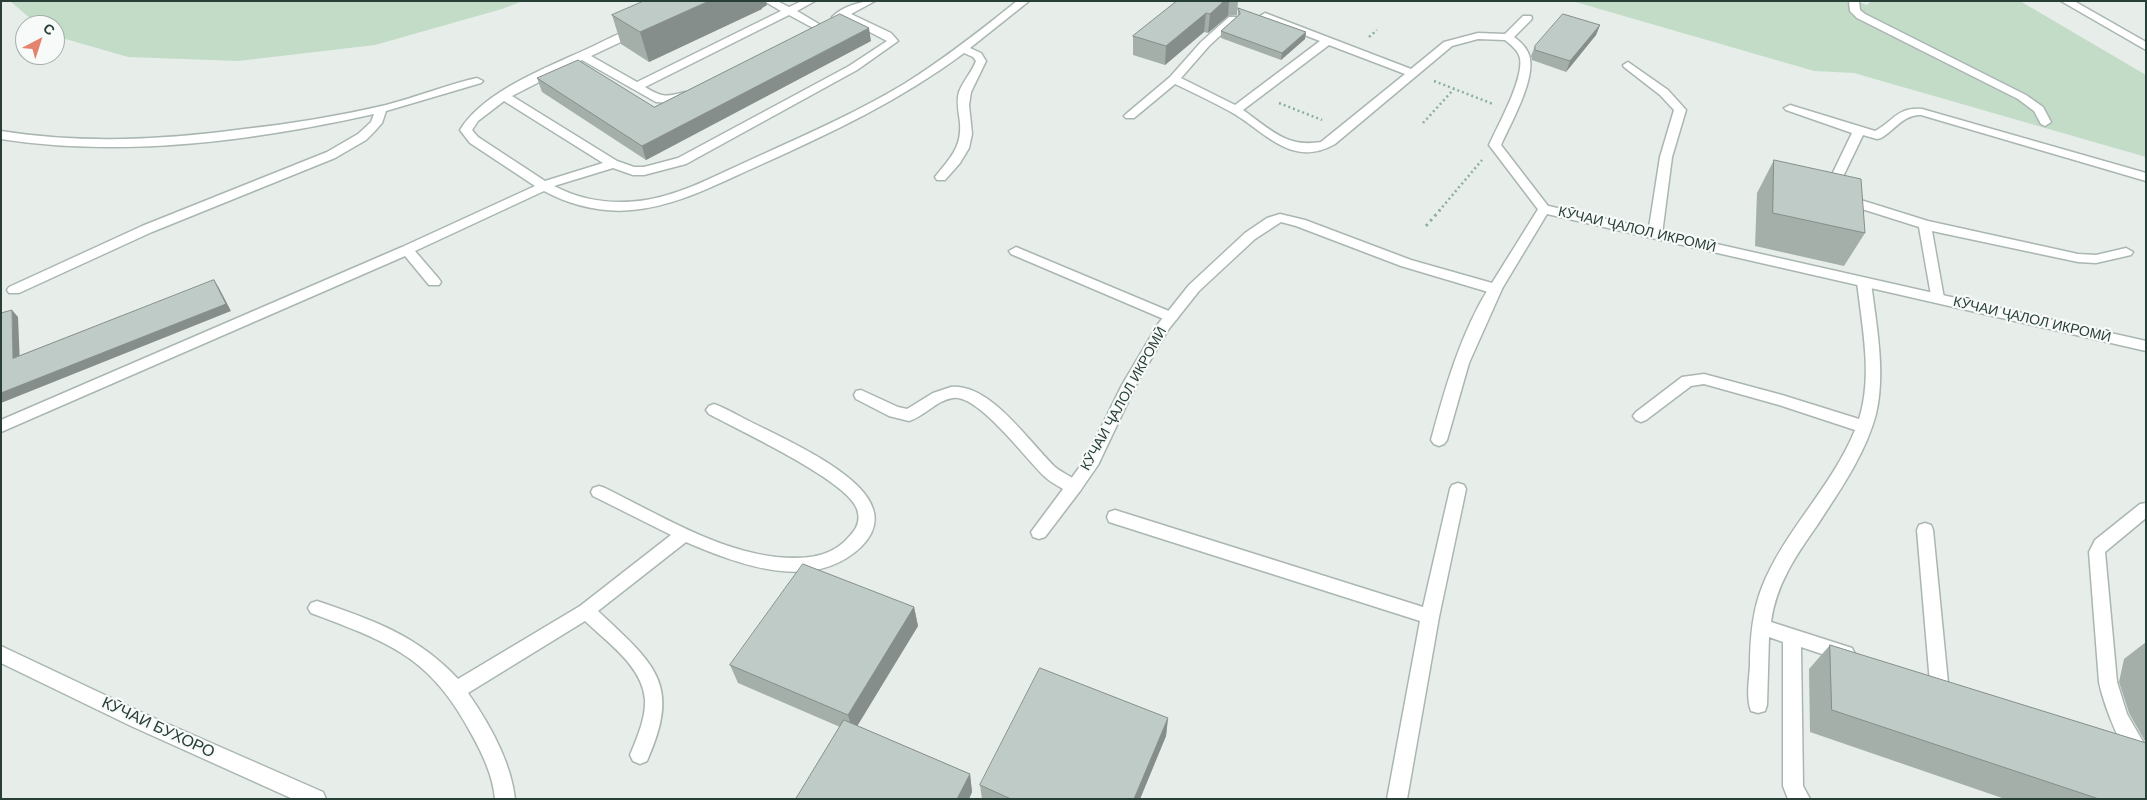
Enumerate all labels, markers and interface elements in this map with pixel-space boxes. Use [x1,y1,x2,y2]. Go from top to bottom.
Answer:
north arrow [15,15,65,65]
text: С [40,20,58,39]
street label: КӮЧАИ ҶАЛОЛ ИКРОМӢ [1556,204,1718,256]
street label: КӮЧАИ ҶАЛОЛ ИКРОМӢ [1951,294,2113,346]
street label: КӮЧАИ ҶАЛОЛ ИКРОМӢ [1078,324,1170,474]
street label: КӮЧАИ БУХОРО [98,693,218,763]

